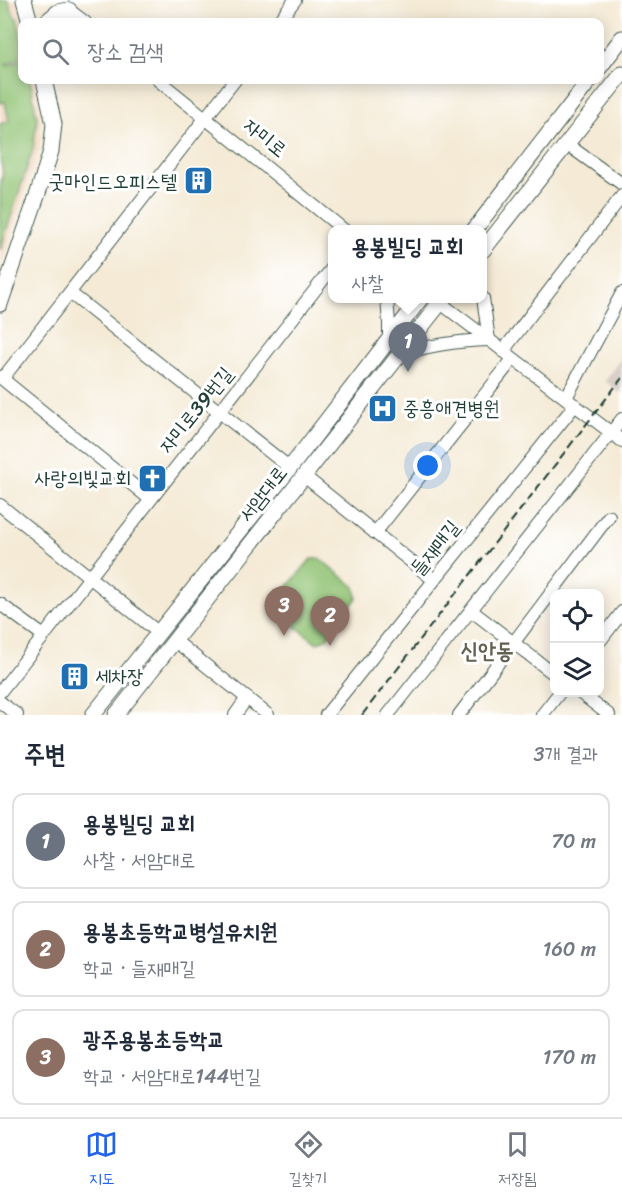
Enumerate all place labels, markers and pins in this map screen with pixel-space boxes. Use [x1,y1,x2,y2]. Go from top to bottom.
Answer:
place label: 굿마인드오피스텔 [48,164,177,199]
building icon: 굿마인드오피스텔 [182,165,214,197]
pin: 1 [388,322,428,372]
place label: 중흥애견병원 [403,391,500,426]
hospital icon: 중흥애견병원 [366,392,398,424]
place label: 사랑의빛교회 [34,461,131,496]
church icon: 사랑의빛교회 [136,462,168,494]
pin: 3 [264,586,304,636]
pin: 2 [310,596,350,646]
place label: 세차장 [95,659,143,694]
building icon: 세차장 [58,660,90,692]

